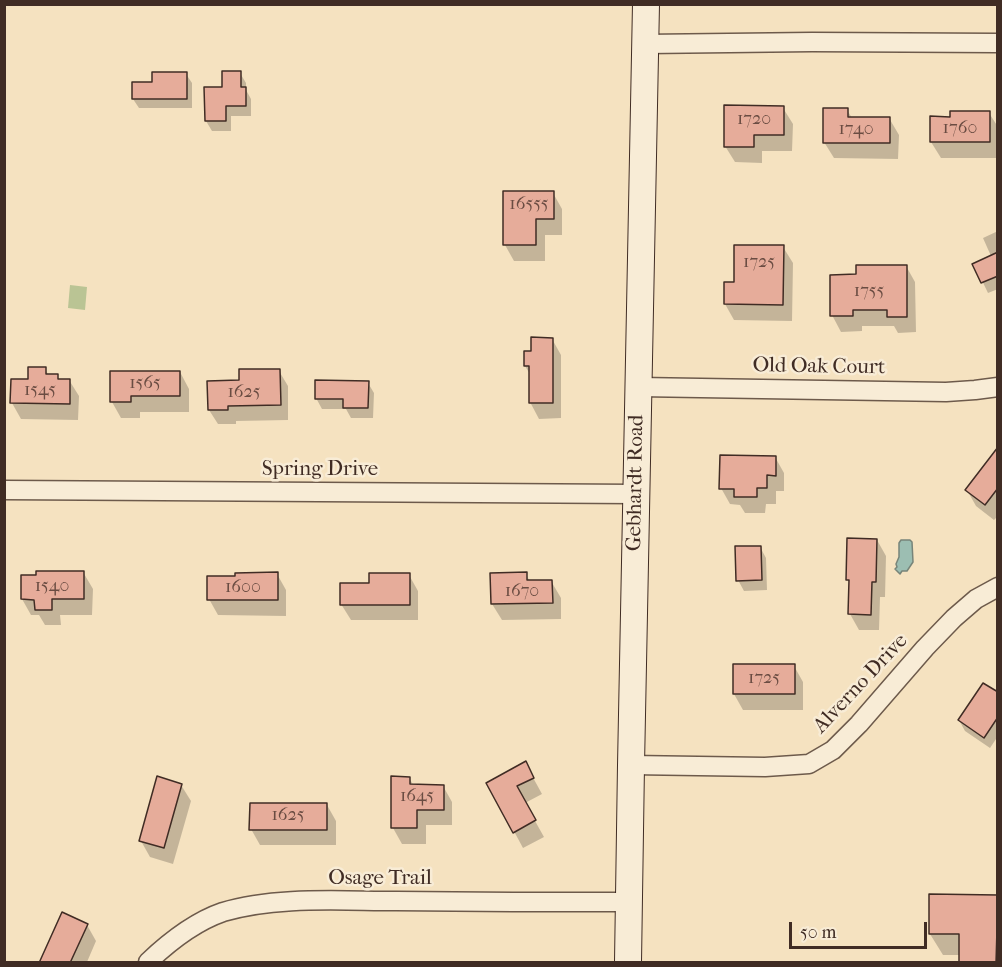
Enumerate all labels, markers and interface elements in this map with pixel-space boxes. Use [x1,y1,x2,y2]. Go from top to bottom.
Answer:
house number: 1720 [737,109,771,131]
house number: 1760 [943,118,977,140]
house number: 1740 [838,119,874,141]
house number: 16555 [509,194,549,216]
house number: 1725 [743,252,775,274]
house number: 1755 [854,281,884,303]
street label: Old Oak Court [752,353,886,381]
house number: 1565 [129,373,161,395]
house number: 1545 [24,380,56,402]
house number: 1625 [227,382,261,404]
street label: Gebhardt Road [622,415,650,551]
street label: Spring Drive [262,457,378,483]
house number: 1540 [35,576,69,598]
house number: 1600 [225,577,261,599]
house number: 1670 [505,581,539,603]
street label: Alverno Drive [808,629,914,739]
house number: 1725 [748,668,780,690]
house number: 1645 [400,786,434,808]
house number: 1625 [271,805,305,827]
street label: Osage Trail [328,866,432,892]
scale bar [792,910,930,948]
text: 50 m [800,922,836,943]

